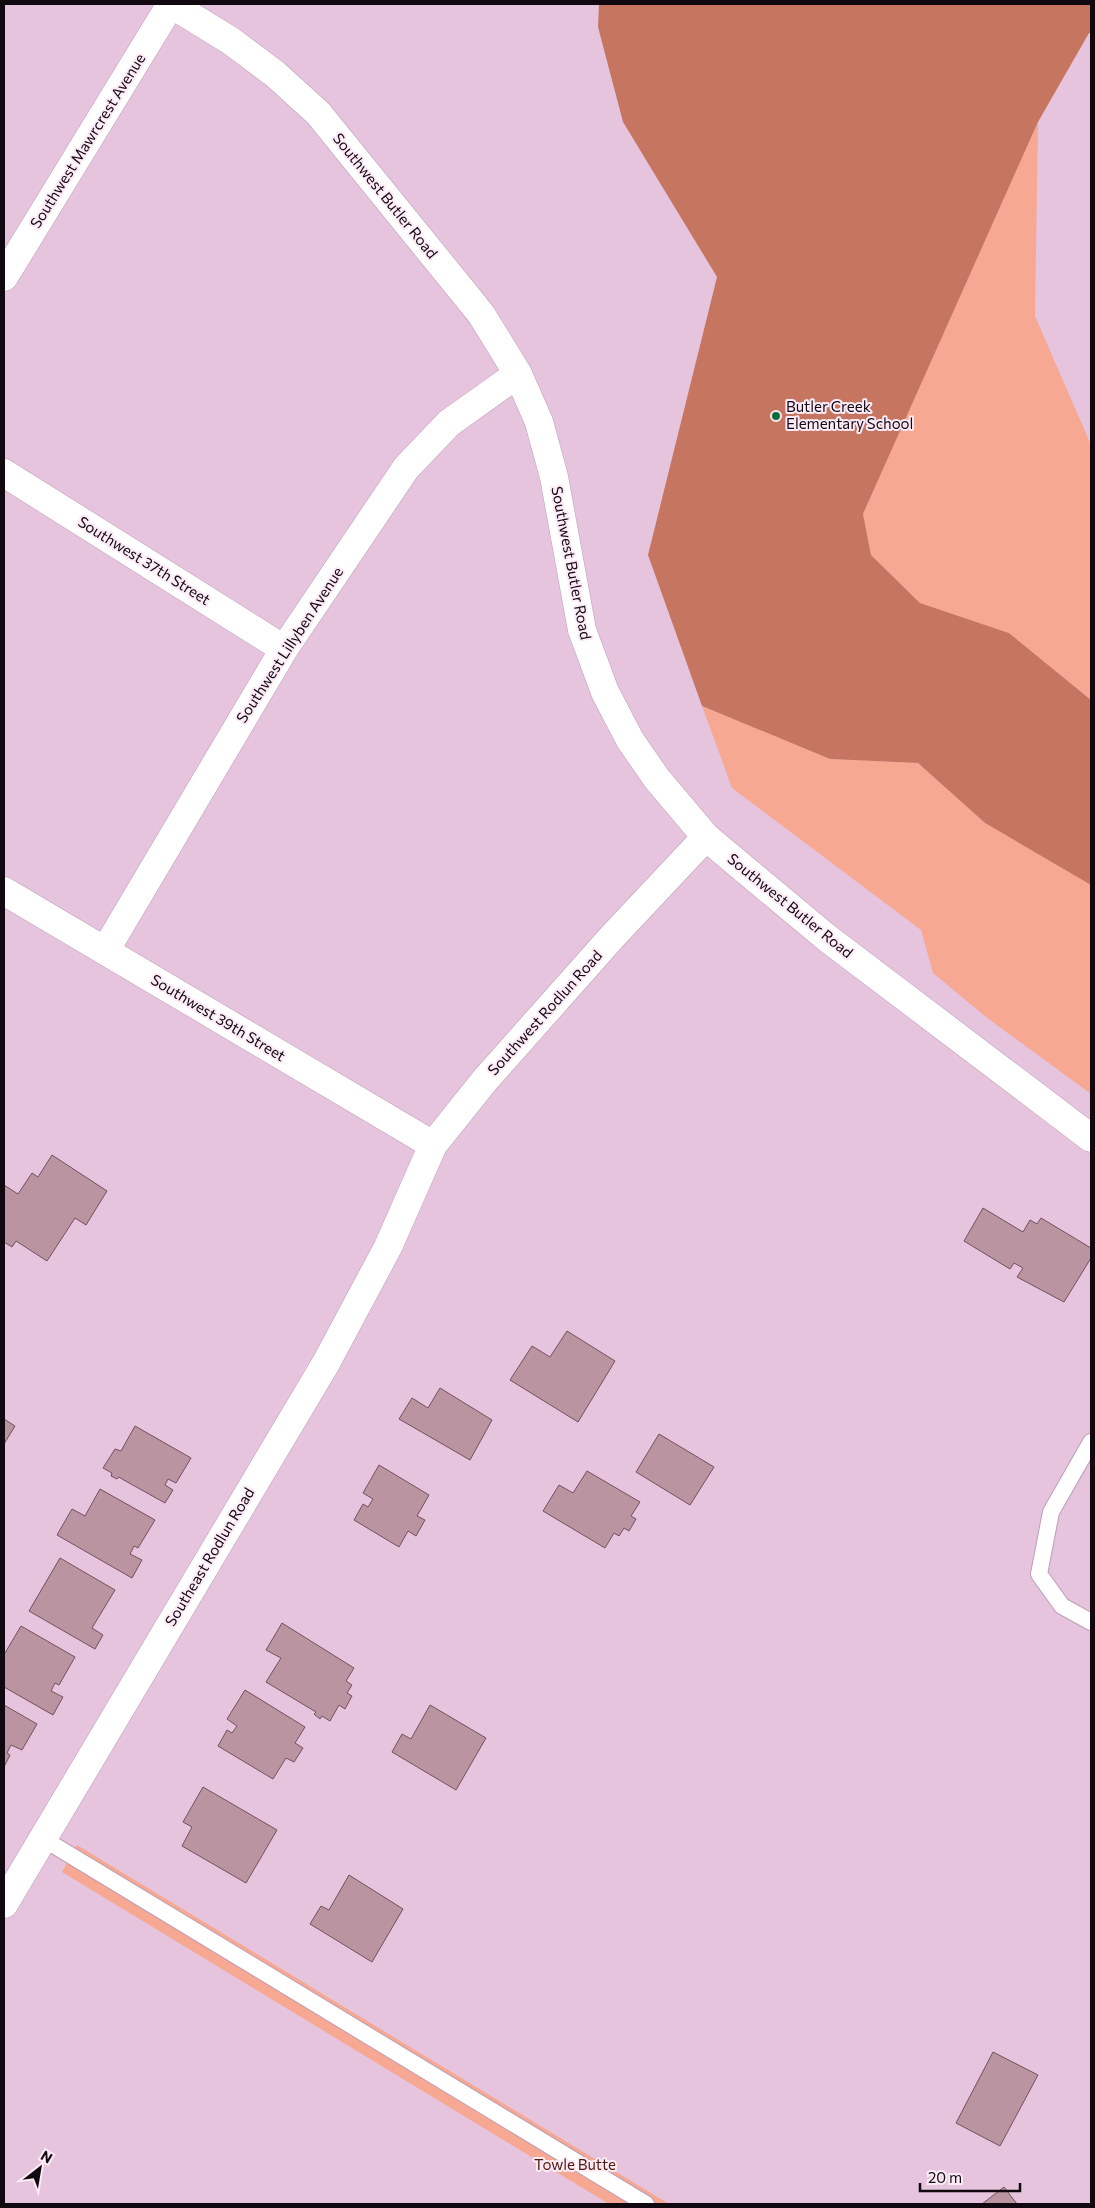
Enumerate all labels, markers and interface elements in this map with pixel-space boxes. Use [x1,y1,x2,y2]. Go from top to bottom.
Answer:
street label: Southwest Mawrcrest Avenue [26,50,149,231]
street label: Southwest Butler Road [330,129,442,262]
place label: Butler Creek Elementary School [786,397,913,432]
marker: Butler Creek Elementary School [770,410,782,422]
street label: Southwest Butler Road [548,485,596,641]
street label: Southwest 37th Street [75,512,214,608]
street label: Southwest Lillyben Avenue [232,563,346,726]
street label: Southwest Butler Road [724,849,857,961]
street label: Southwest Rodlun Road [483,946,605,1079]
street label: Southwest 39th Street [148,970,289,1064]
street label: Southeast Rodlun Road [161,1484,258,1629]
north arrow [15,2143,65,2193]
text: N [38,2146,56,2166]
park label: Towle Butte [534,2155,616,2173]
scale bar [920,2160,1020,2192]
text: 20 m [928,2168,962,2186]

